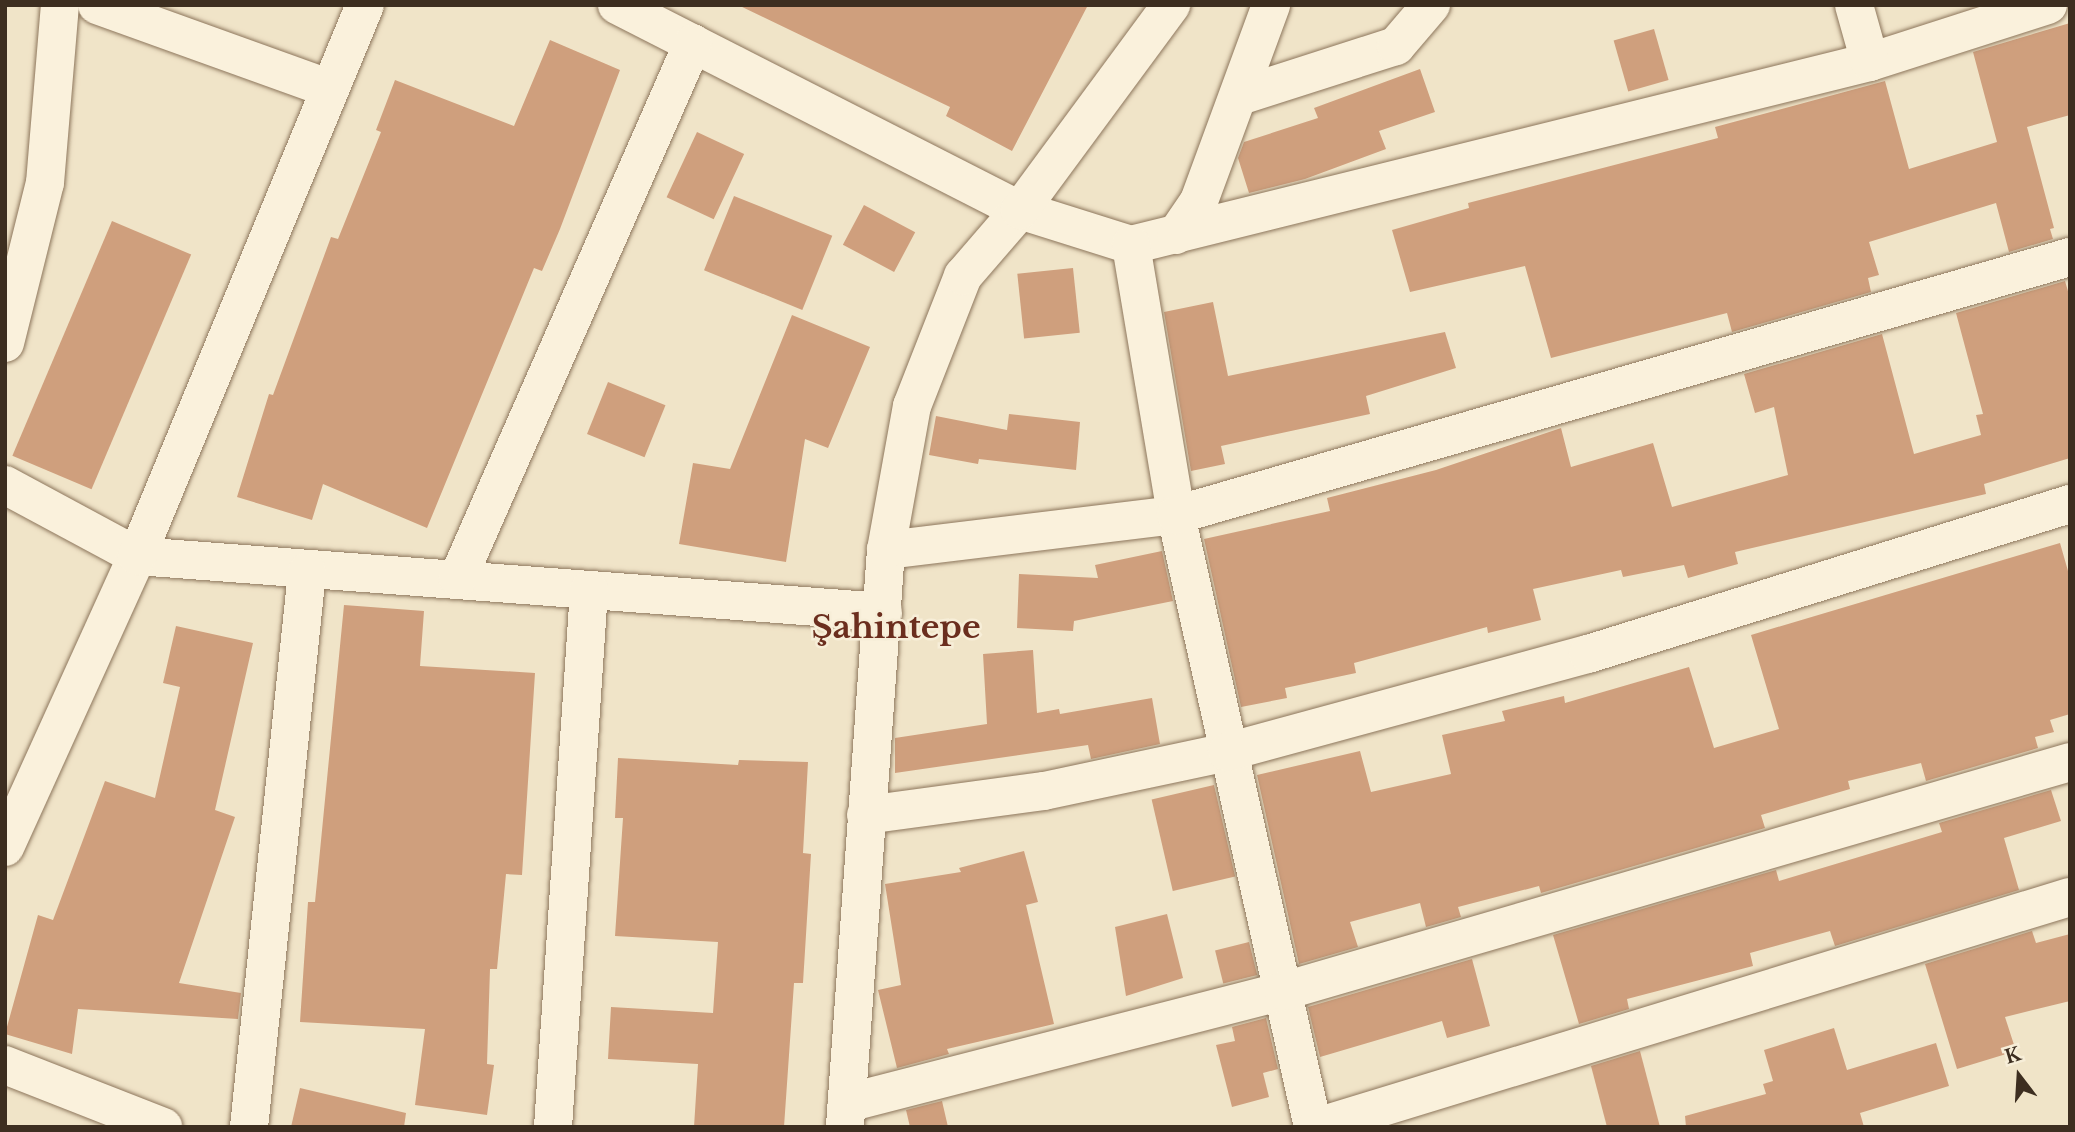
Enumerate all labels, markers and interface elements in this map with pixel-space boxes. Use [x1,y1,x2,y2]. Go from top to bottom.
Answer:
district label: Şahintepe [811,608,981,646]
north arrow [1984,1041,2054,1111]
text: K [2002,1042,2024,1069]

